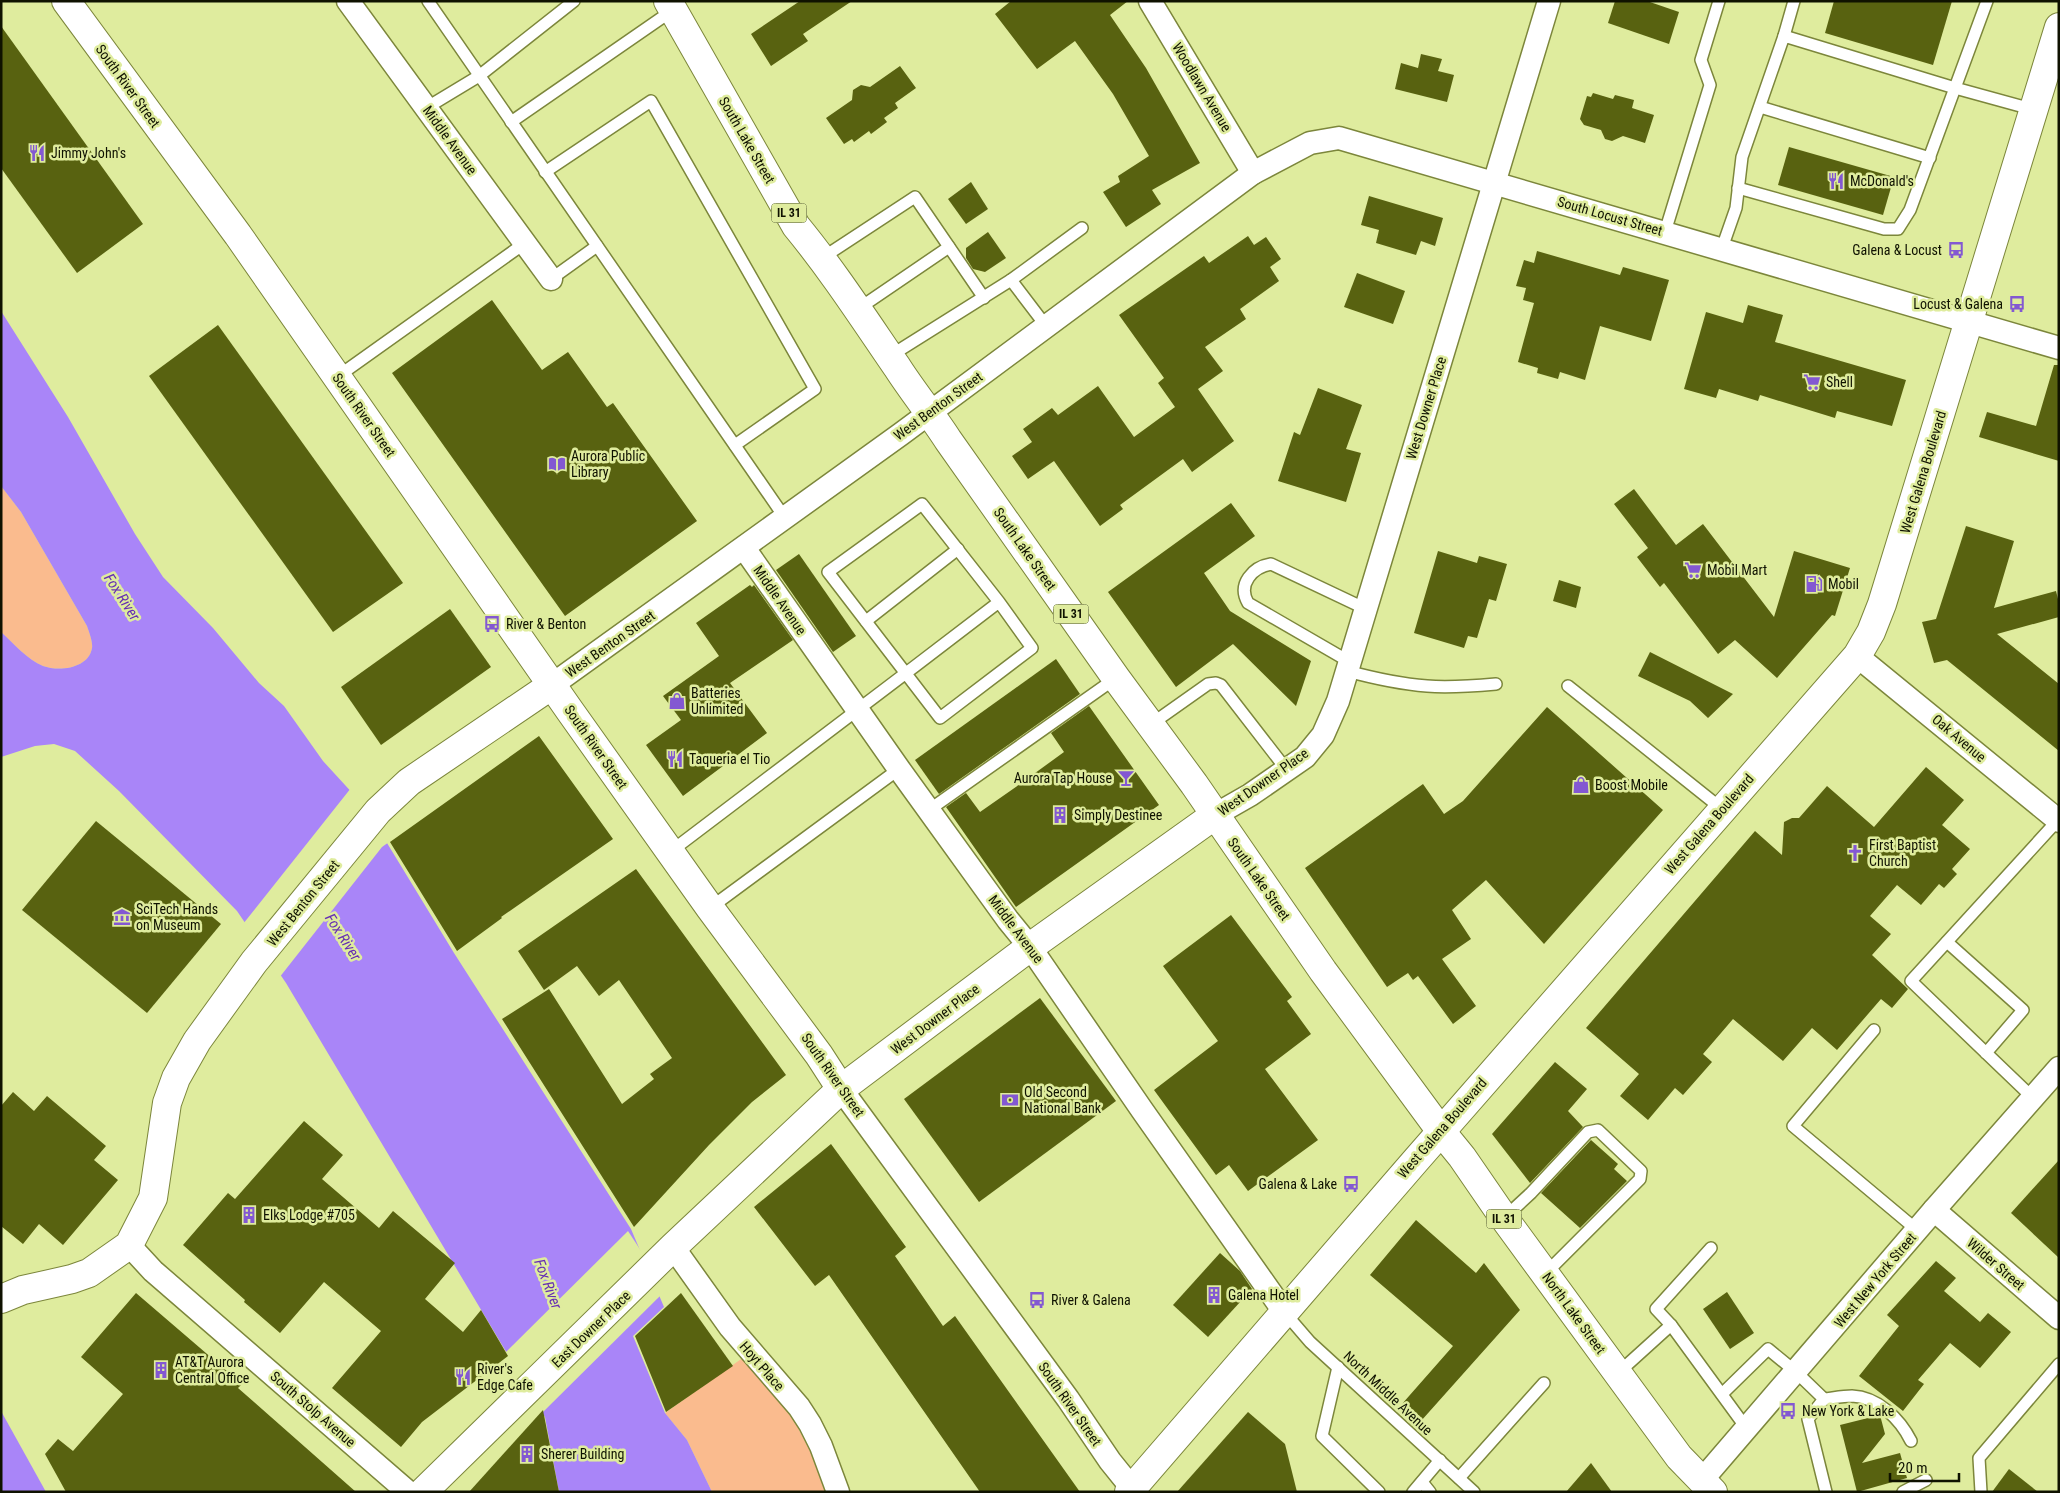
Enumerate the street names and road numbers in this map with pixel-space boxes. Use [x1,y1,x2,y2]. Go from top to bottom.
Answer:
street label: Woodlawn Avenue [1169,40,1235,135]
street label: South River Street [93,41,163,131]
street label: South Lake Street [716,94,778,186]
street label: Middle Avenue [420,103,481,178]
street label: South Locust Street [1556,193,1664,239]
road number: IL 31 [772,204,806,222]
street label: West Downer Place [1403,354,1449,461]
street label: West Benton Street [891,368,985,444]
street label: South River Street [329,370,399,460]
street label: West Galena Boulevard [1897,409,1949,535]
street label: South Lake Street [991,505,1059,593]
street label: Middle Avenue [750,562,810,638]
road number: IL 31 [1054,604,1088,624]
street label: West Benton Street [562,607,658,681]
street label: South River Street [561,702,631,792]
street label: Oak Avenue [1929,711,1989,765]
street label: West Downer Place [1215,745,1312,819]
street label: West Galena Boulevard [1661,771,1757,877]
street label: South Lake Street [1225,835,1293,923]
street label: West Benton Street [264,857,342,949]
street label: Middle Avenue [985,892,1047,966]
street label: West Downer Place [888,980,983,1057]
street label: South River Street [798,1030,868,1120]
street label: West Galena Boulevard [1394,1075,1490,1181]
road number: IL 31 [1486,1210,1522,1228]
street label: West New York Street [1831,1229,1919,1331]
street label: Wilder Street [1964,1235,2028,1293]
street label: North Lake Street [1539,1269,1609,1357]
street label: East Downer Place [548,1287,634,1371]
street label: Hoyt Place [736,1338,788,1394]
street label: North Middle Avenue [1340,1348,1436,1438]
street label: South River Street [1035,1359,1105,1449]
street label: South Stolp Avenue [267,1368,359,1450]

